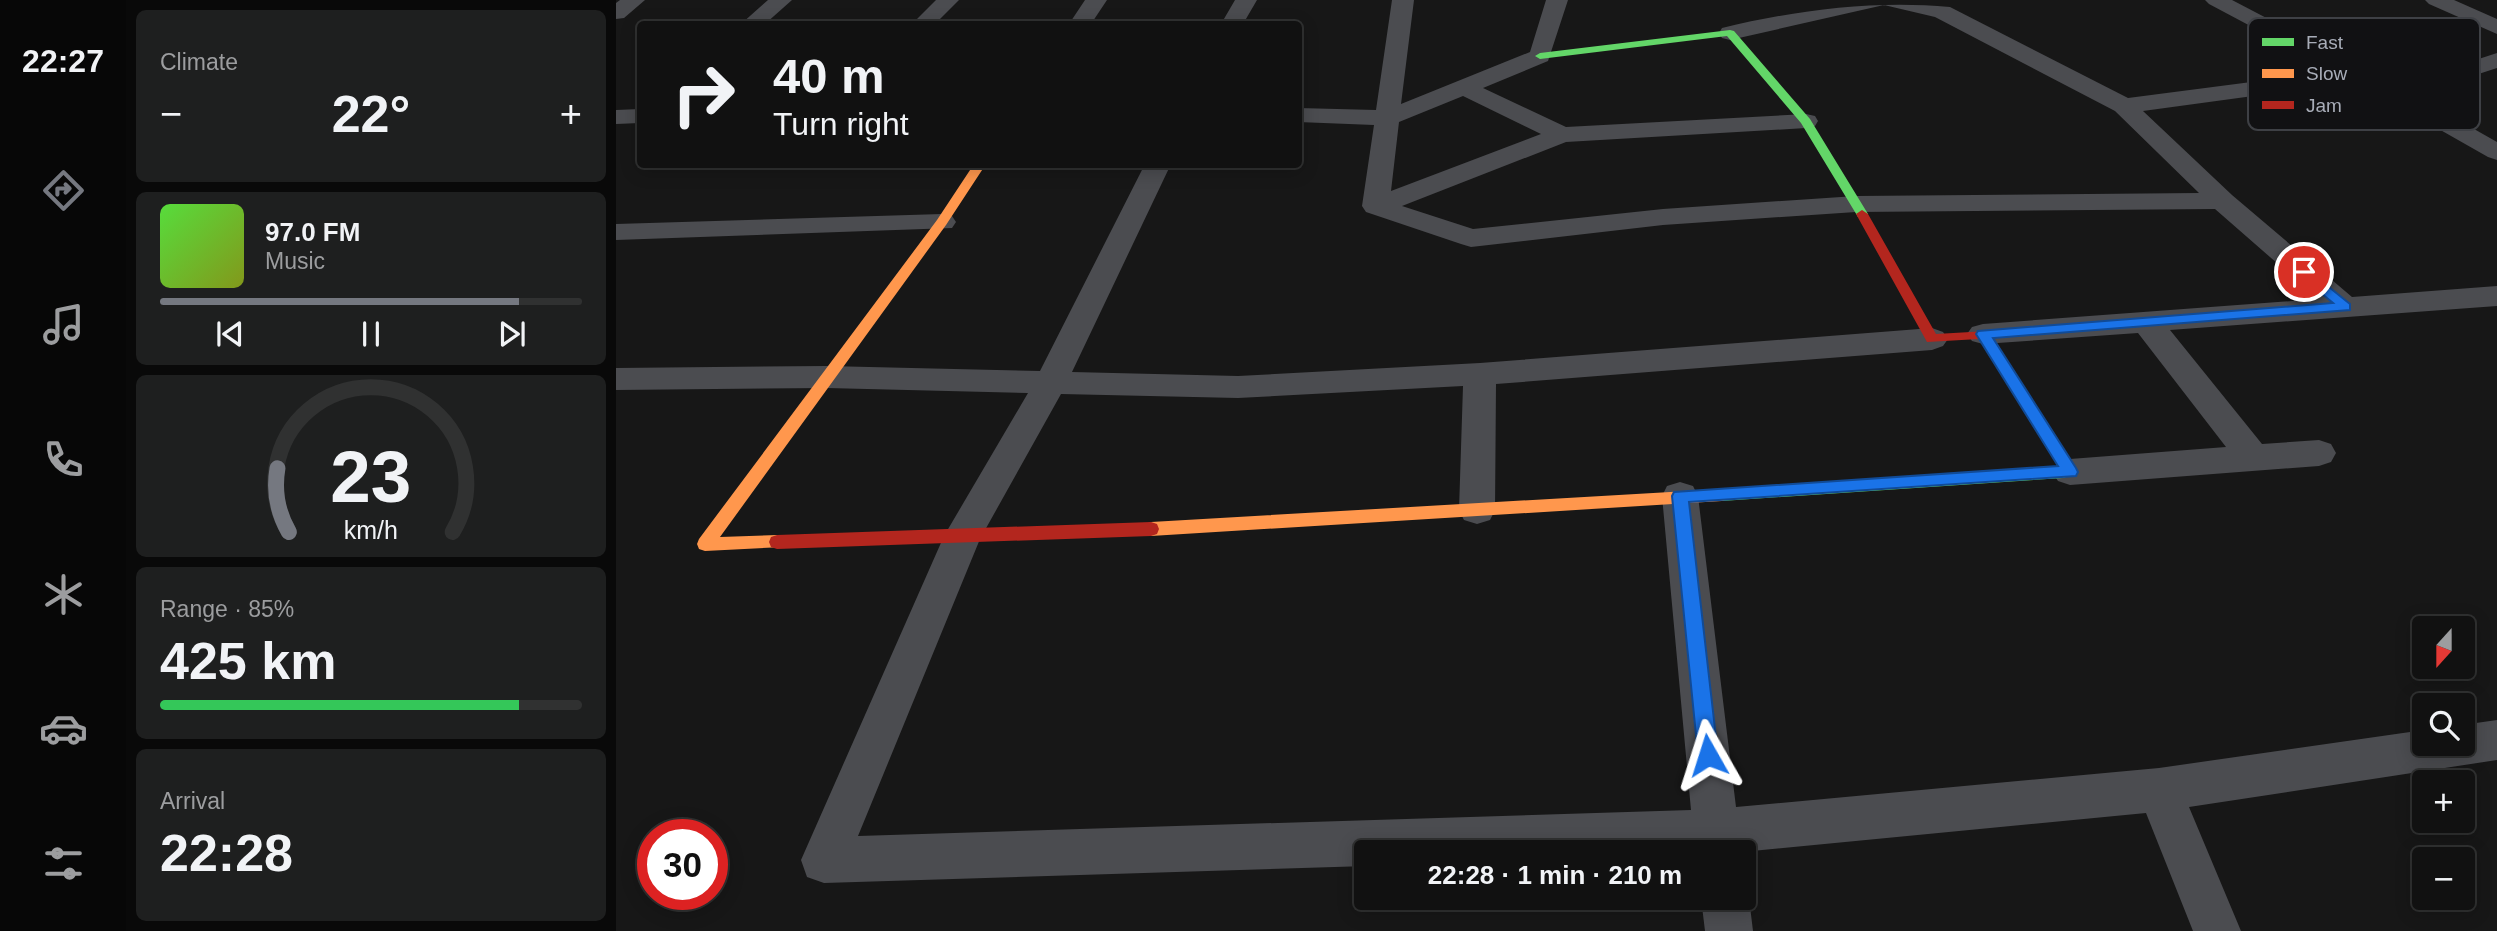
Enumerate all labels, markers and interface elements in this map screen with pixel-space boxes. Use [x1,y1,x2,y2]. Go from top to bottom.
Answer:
legend [2248,18,2480,130]
text: Fast [2306,32,2344,53]
text: 22:27 [22,43,104,79]
text: Climate [160,49,238,75]
icon: right [658,49,749,140]
text: 40 m [773,49,885,103]
text: Slow [2306,63,2347,84]
text: 22° [332,85,410,143]
text: − [160,93,182,135]
text: + [560,93,582,135]
text: Jam [2306,95,2342,116]
text: Turn right [773,106,909,142]
icon: directions [39,166,88,215]
text: 97.0 FM [265,217,360,247]
pin [2274,242,2334,302]
text: Music [265,248,325,274]
icon: arrive [2285,253,2323,291]
icon: music [39,300,88,349]
icon: previous [211,315,249,353]
icon: pause [352,315,390,353]
icon: next [493,315,531,353]
icon: phone [39,435,88,484]
text: 23 [331,436,411,517]
text: km/h [344,515,398,543]
icon: climate [39,570,88,619]
text: Range · 85% [160,596,294,622]
north arrow [2412,616,2474,679]
map controls [2412,616,2475,910]
text: 425 km [160,632,336,690]
button: search [2412,693,2475,756]
icon: car [39,704,88,753]
position arrow [1671,718,1745,792]
button: + [2412,770,2475,833]
text: Arrival [160,788,225,814]
speed limit sign: 30 [637,819,728,910]
text: 22:28 [160,824,293,882]
icon: filters [39,839,88,888]
button: − [2412,847,2475,910]
text: 22:28 · 1 min · 210 m [1428,860,1682,890]

